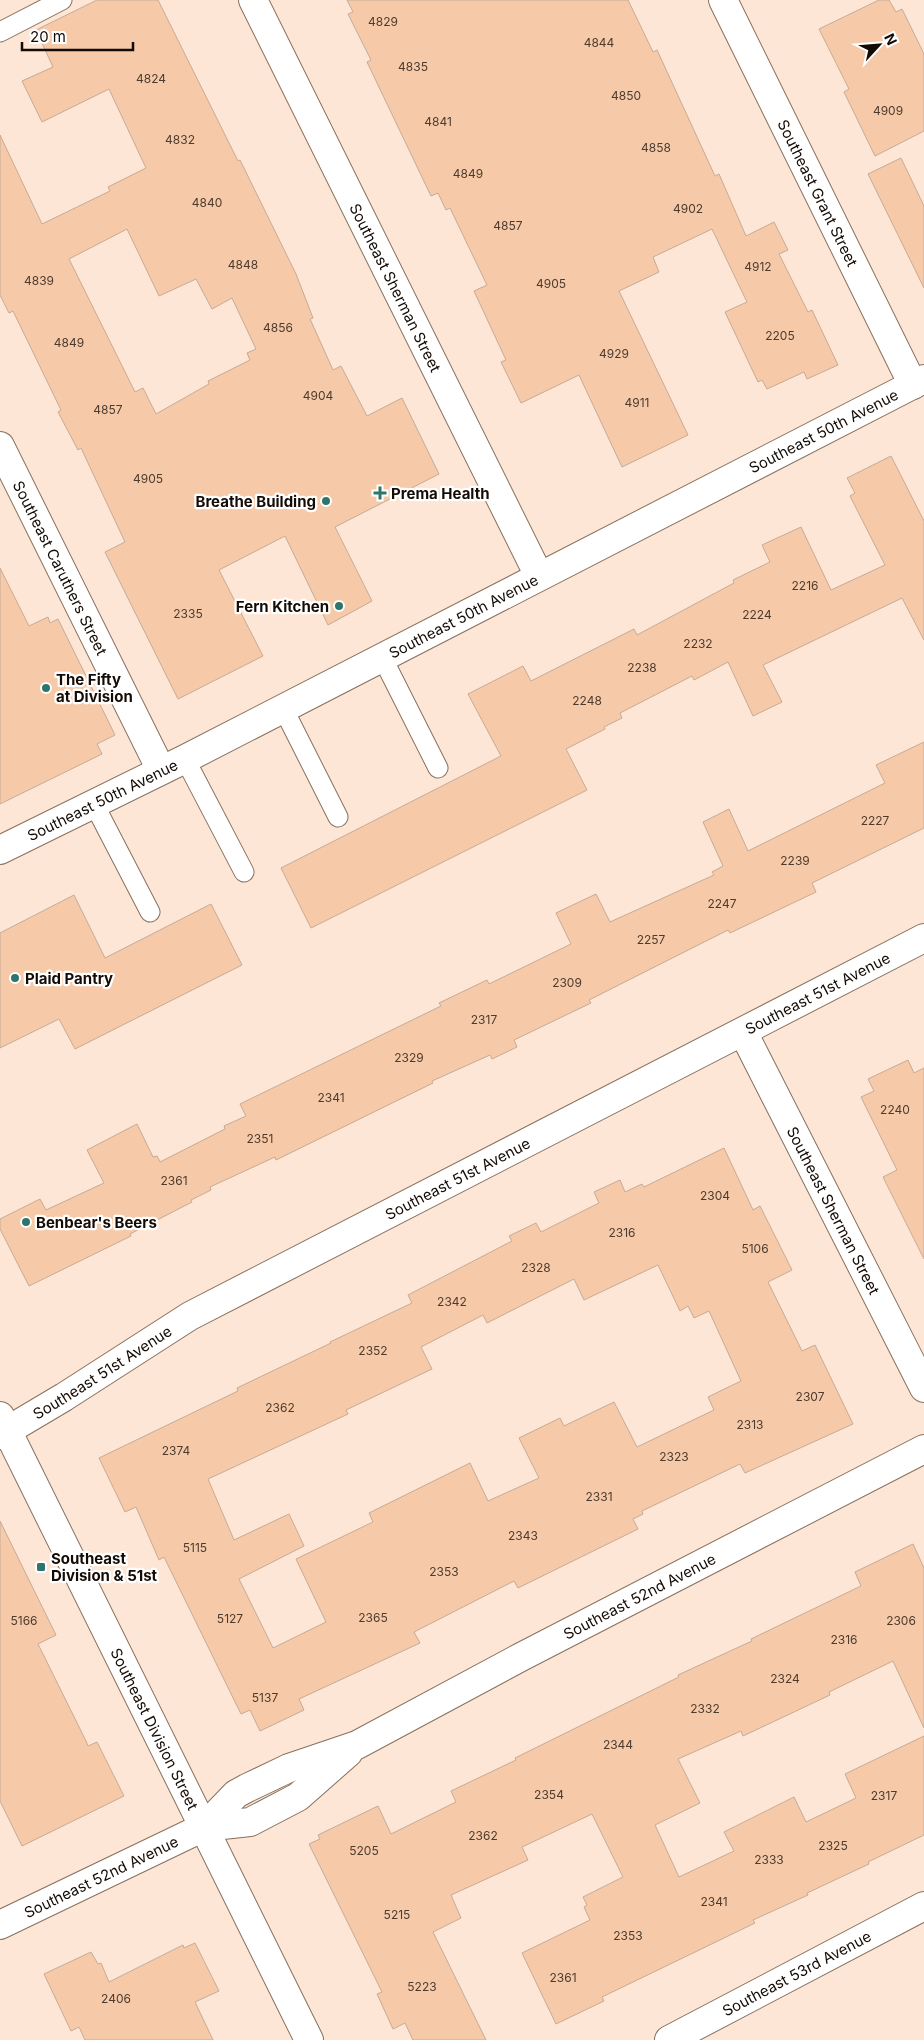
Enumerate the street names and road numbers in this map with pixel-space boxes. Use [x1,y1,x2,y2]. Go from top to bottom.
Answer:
street label: Southeast Grant Street [774,116,862,269]
street label: Southeast Sherman Street [346,200,446,375]
street label: Southeast 50th Avenue [746,385,901,477]
street label: Southeast Caruthers Street [9,477,112,658]
street label: Southeast 50th Avenue [385,570,541,662]
street label: Southeast 50th Avenue [24,755,181,845]
street label: Southeast 51st Avenue [742,948,893,1038]
street label: Southeast Sherman Street [783,1123,884,1298]
street label: Southeast 51st Avenue [382,1133,533,1224]
street label: Southeast 51st Avenue [29,1321,175,1423]
street label: Southeast 52nd Avenue [560,1549,719,1643]
street label: Southeast Division Street [107,1645,203,1813]
street label: Southeast 52nd Avenue [21,1831,181,1922]
street label: Southeast 53rd Avenue [719,1926,874,2020]

